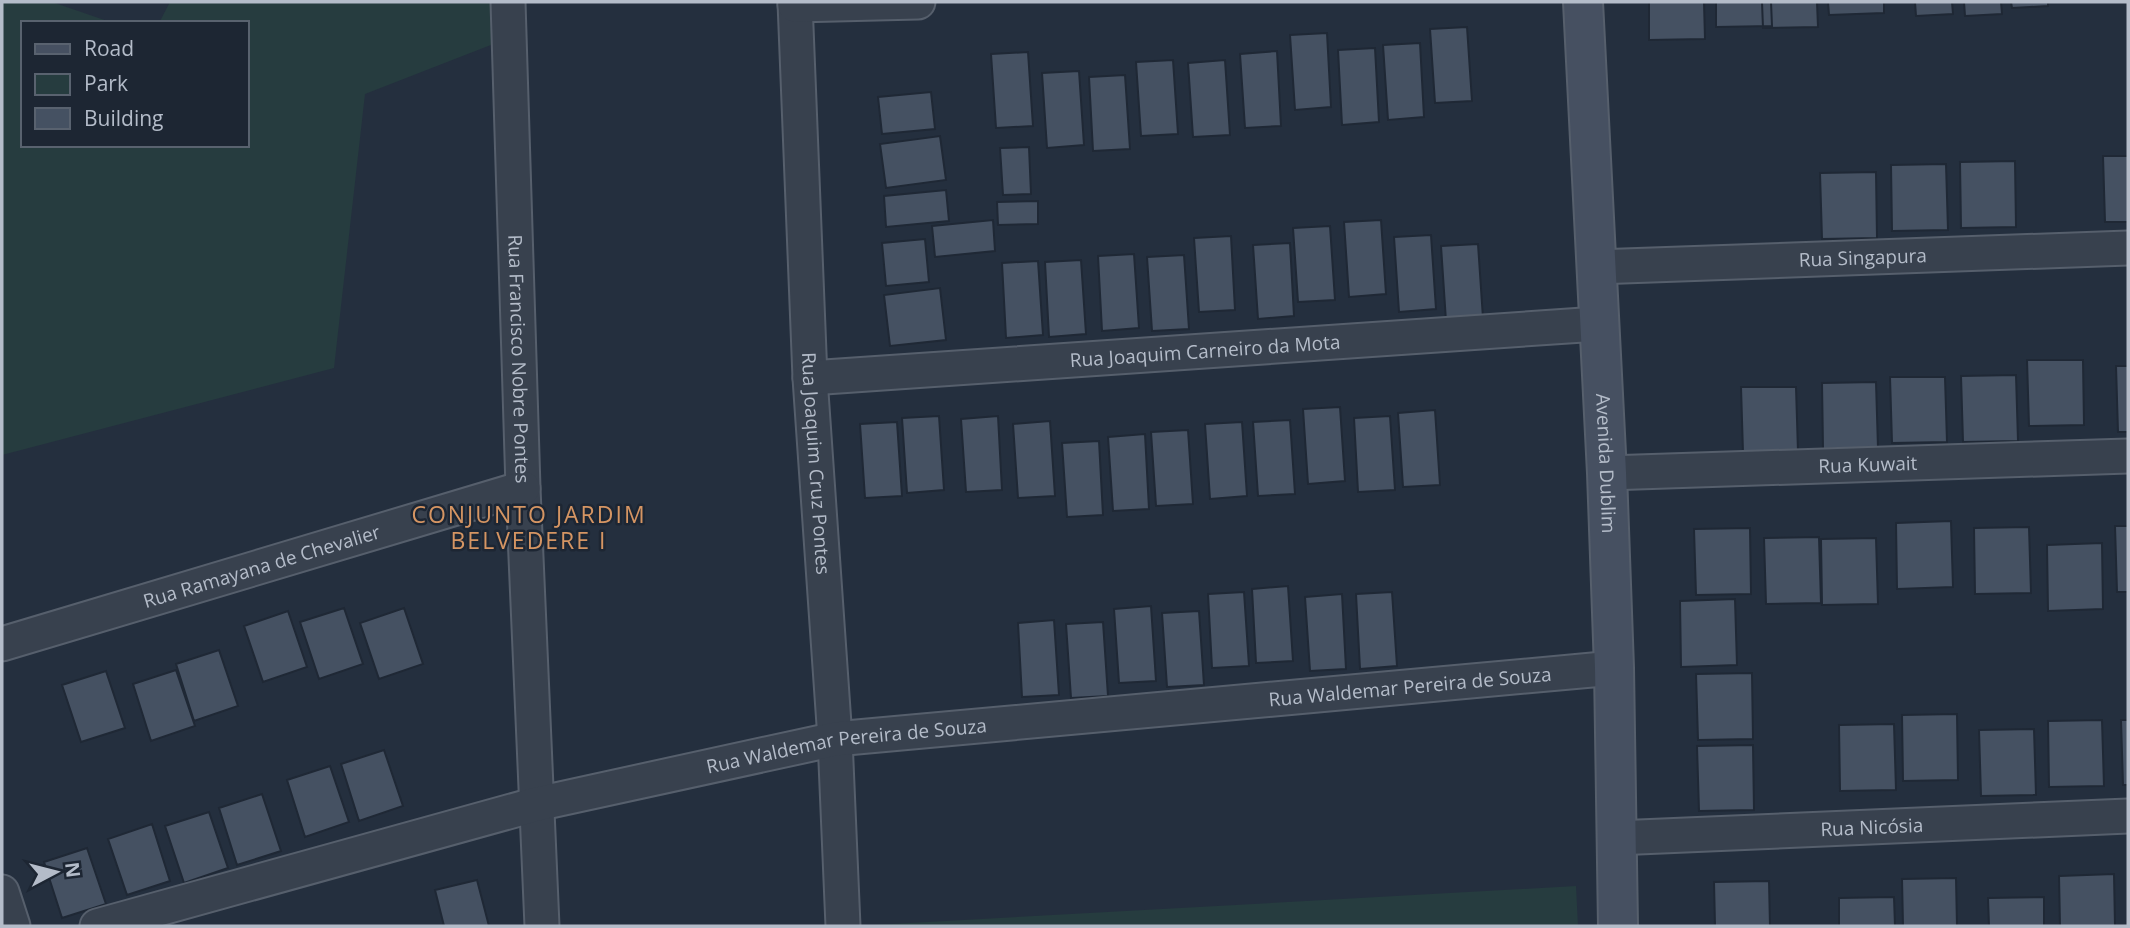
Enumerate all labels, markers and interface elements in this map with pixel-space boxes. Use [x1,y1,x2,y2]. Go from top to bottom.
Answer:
legend [21,21,248,147]
text: Road [84,34,134,62]
text: Park [84,69,128,97]
text: Building [84,104,163,132]
street label: Rua Francisco Nobre Pontes [502,234,536,484]
street label: Rua Singapura [1798,242,1927,273]
street label: Rua Joaquim Carneiro da Mota [1069,329,1341,373]
street label: Rua Joaquim Cruz Pontes [796,352,837,576]
street label: Avenida Dublim [1590,393,1622,534]
street label: Rua Kuwait [1818,450,1918,479]
district label: CONJUNTO JARDIM BELVEDERE I [411,498,647,556]
street label: Rua Ramayana de Chevalier [140,518,384,614]
street label: Rua Waldemar Pereira de Souza [1268,661,1552,712]
street label: Rua Waldemar Pereira de Souza [704,712,988,780]
street label: Rua Nicósia [1820,812,1924,842]
north arrow [21,837,91,907]
text: N [59,861,87,879]

